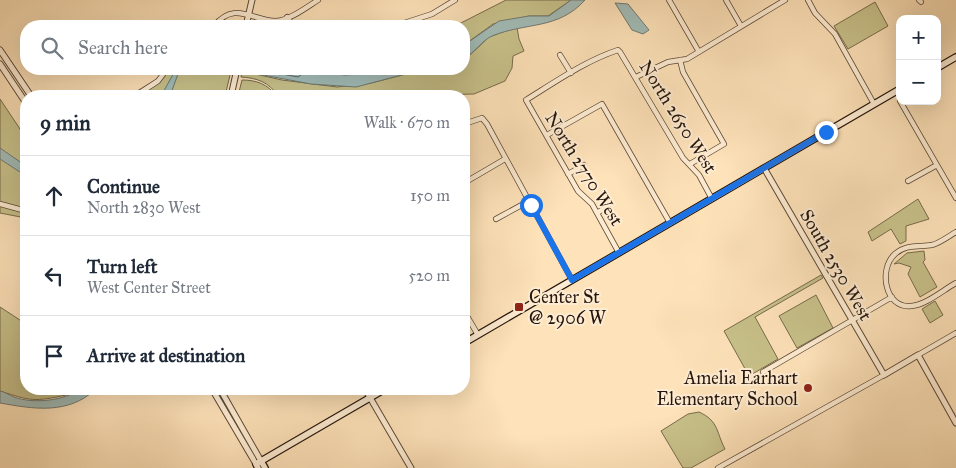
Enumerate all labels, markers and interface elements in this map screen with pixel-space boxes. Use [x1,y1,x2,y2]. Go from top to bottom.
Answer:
map controls [896,15,941,105]
button: + [896,15,941,60]
search box [20,20,470,75]
icon: search [38,34,66,62]
text: Search here [78,36,168,59]
street label: North 2650 West [635,57,722,178]
button: − [896,60,941,105]
street label: North 2770 West [540,108,628,230]
text: 9 min [40,110,91,136]
text: Walk · 670 m [364,113,450,132]
route end [815,121,838,144]
text: Continue [87,175,160,198]
icon: ahead [40,182,68,210]
text: 150 m [410,186,450,205]
route start [520,194,543,217]
text: North 2830 West [87,198,201,217]
street label: South 2530 West [795,205,877,325]
text: Turn left [87,255,157,278]
icon: left [40,262,68,290]
text: 520 m [408,266,450,285]
text: West Center Street [87,278,211,297]
place label: Center St @ 2906 W [529,286,607,329]
marker: Center St @ 2906 W [513,301,525,313]
icon: arrive [40,342,68,370]
text: Arrive at destination [87,344,245,367]
place label: Amelia Earhart Elementary School [656,367,799,410]
marker: Amelia Earhart Elementary School [802,382,814,394]

